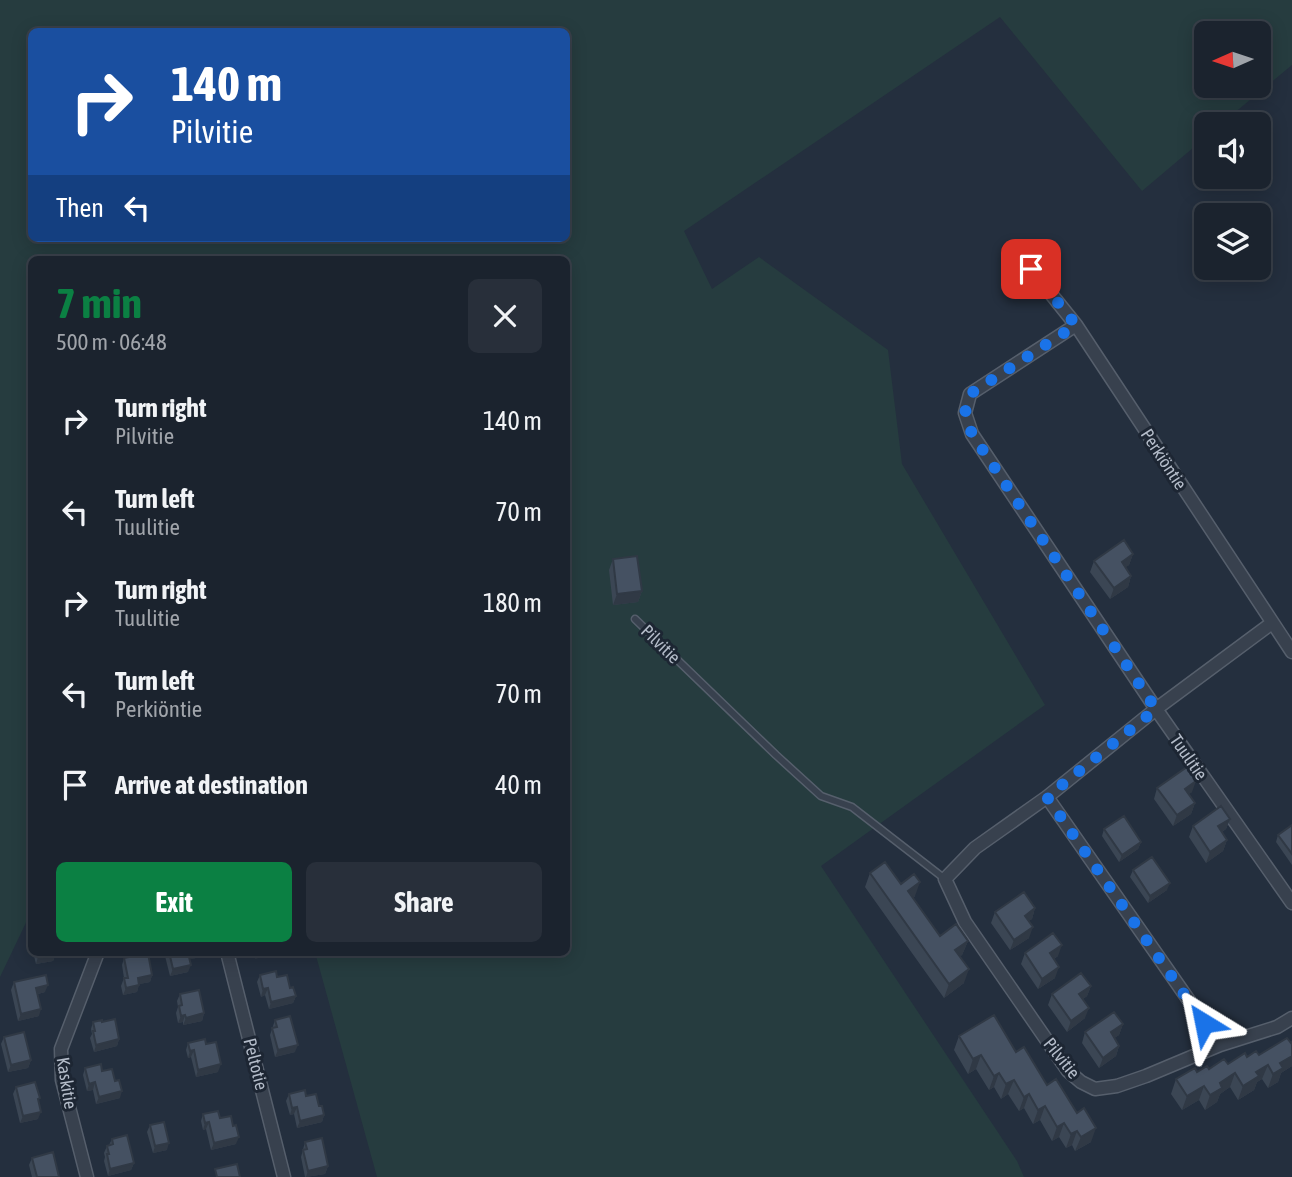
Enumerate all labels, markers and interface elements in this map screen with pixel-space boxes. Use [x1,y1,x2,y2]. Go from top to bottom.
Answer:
north arrow [1194,21,1270,98]
map controls [1194,21,1271,280]
text: 140 m [171,55,282,111]
icon: right [56,56,147,147]
button: sound [1194,112,1271,189]
text: Pilvitie [171,113,253,150]
icon: left [118,189,156,227]
text: Then [56,193,104,223]
button: layers [1194,203,1271,280]
pin [1001,239,1061,299]
icon: arrive [1012,250,1050,288]
text: 7 min [56,279,142,327]
button: close [468,279,542,353]
text: 500 m · 06:48 [56,329,167,355]
text: Turn right [115,393,206,423]
icon: right [56,402,94,440]
text: 140 m [483,406,542,436]
text: Pilvitie [115,423,174,449]
street label: Perkiöntie [1137,425,1191,493]
text: Turn left [115,484,195,514]
icon: left [56,493,94,531]
text: 70 m [495,497,542,527]
text: Tuulitie [115,514,180,540]
text: Turn right [115,575,206,605]
icon: right [56,584,94,622]
text: 180 m [483,588,542,618]
text: Tuulitie [115,605,180,631]
street label: Pilvitie [637,620,685,668]
text: Turn left [115,666,195,696]
icon: left [56,675,94,713]
text: 70 m [495,679,542,709]
text: Perkiöntie [115,696,202,722]
street label: Tuulitie [1166,730,1212,784]
icon: arrive [56,766,94,804]
text: Arrive at destination [115,770,308,800]
text: 40 m [495,770,542,800]
button: Exit [56,862,292,942]
button: Share [306,862,542,942]
position arrow [1167,986,1241,1060]
street label: Pilvitie [1039,1033,1085,1083]
street label: Peltotie [239,1036,273,1092]
street label: Kaskitie [53,1056,81,1110]

